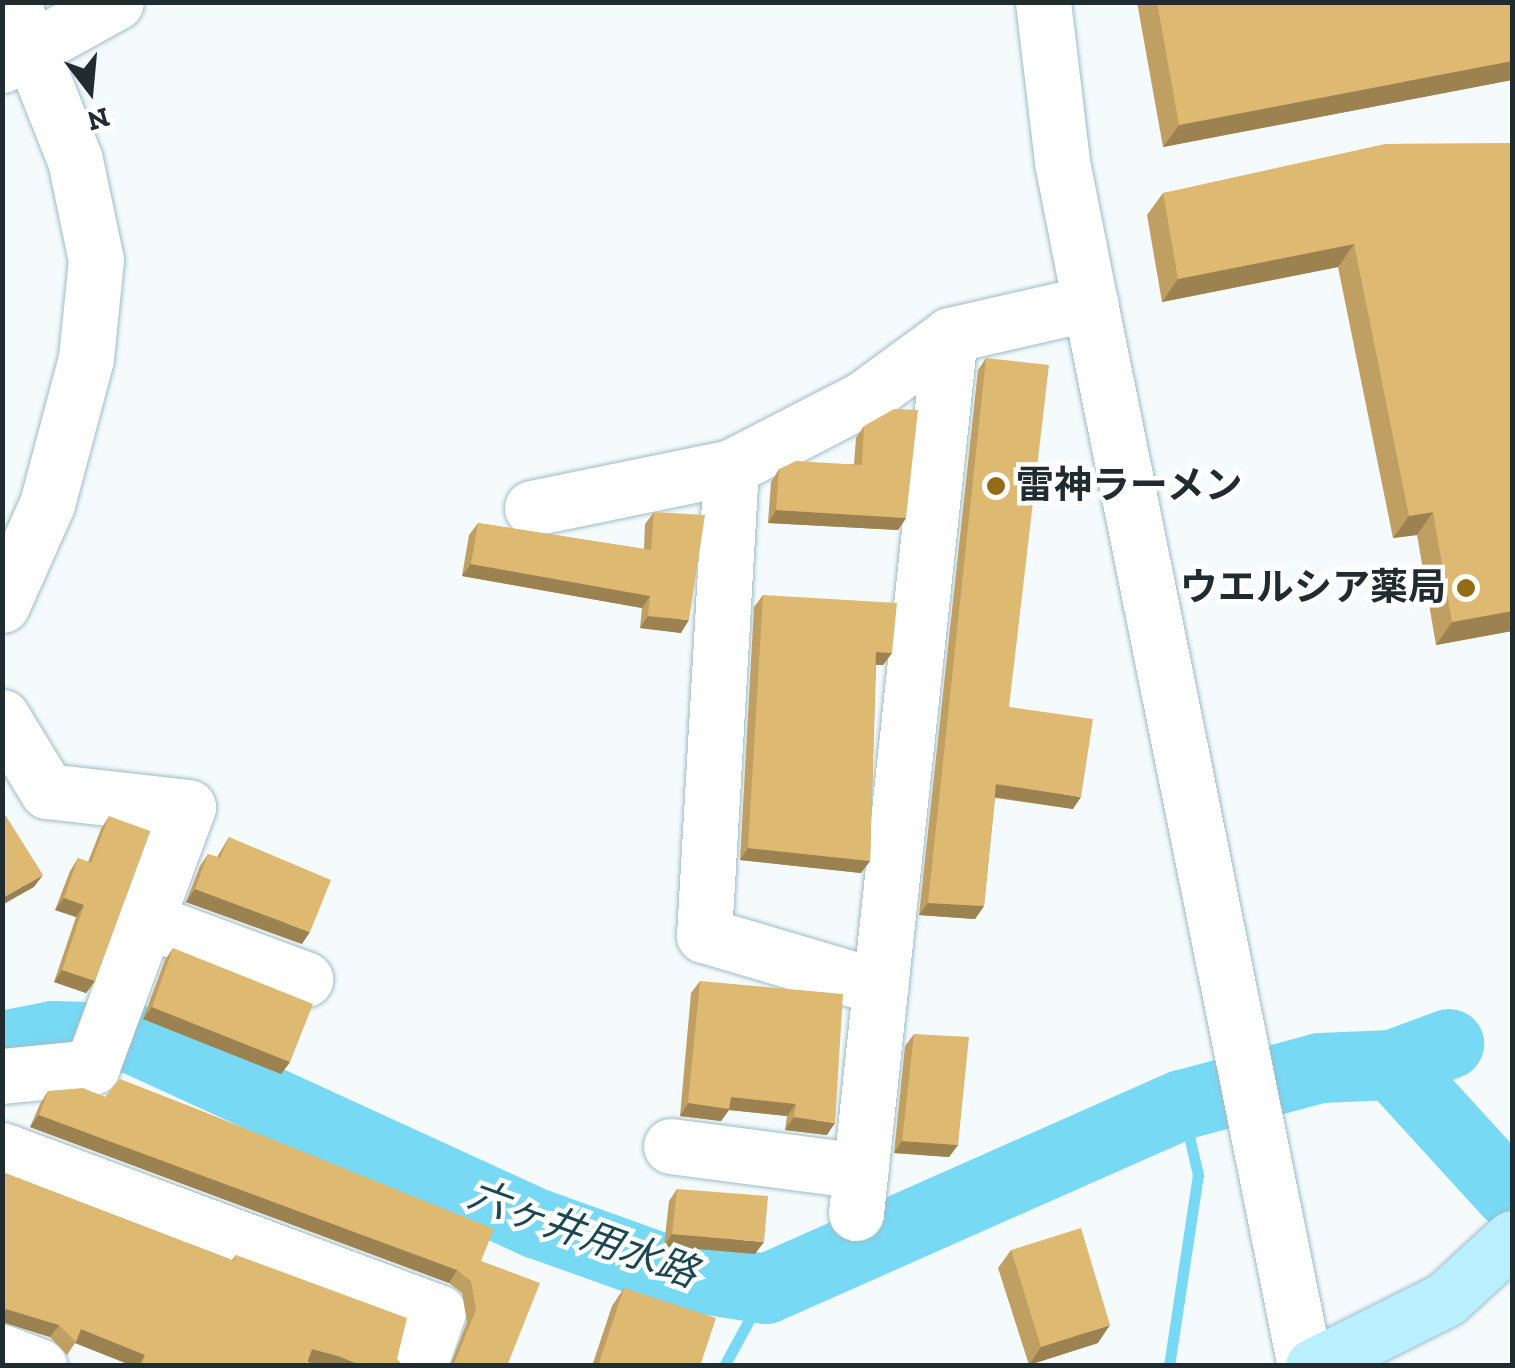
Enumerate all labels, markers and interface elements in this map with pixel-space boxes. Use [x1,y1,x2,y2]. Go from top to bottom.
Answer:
north arrow [40,40,140,140]
text: N [84,101,113,138]
place label: 雷神ラーメン [1016,463,1244,509]
marker: 雷神ラーメン [985,475,1007,497]
place label: ウエルシア薬局 [1180,565,1446,611]
marker: ウエルシア薬局 [1455,577,1477,599]
water label: 六ヶ井用水路 [462,1169,704,1297]

